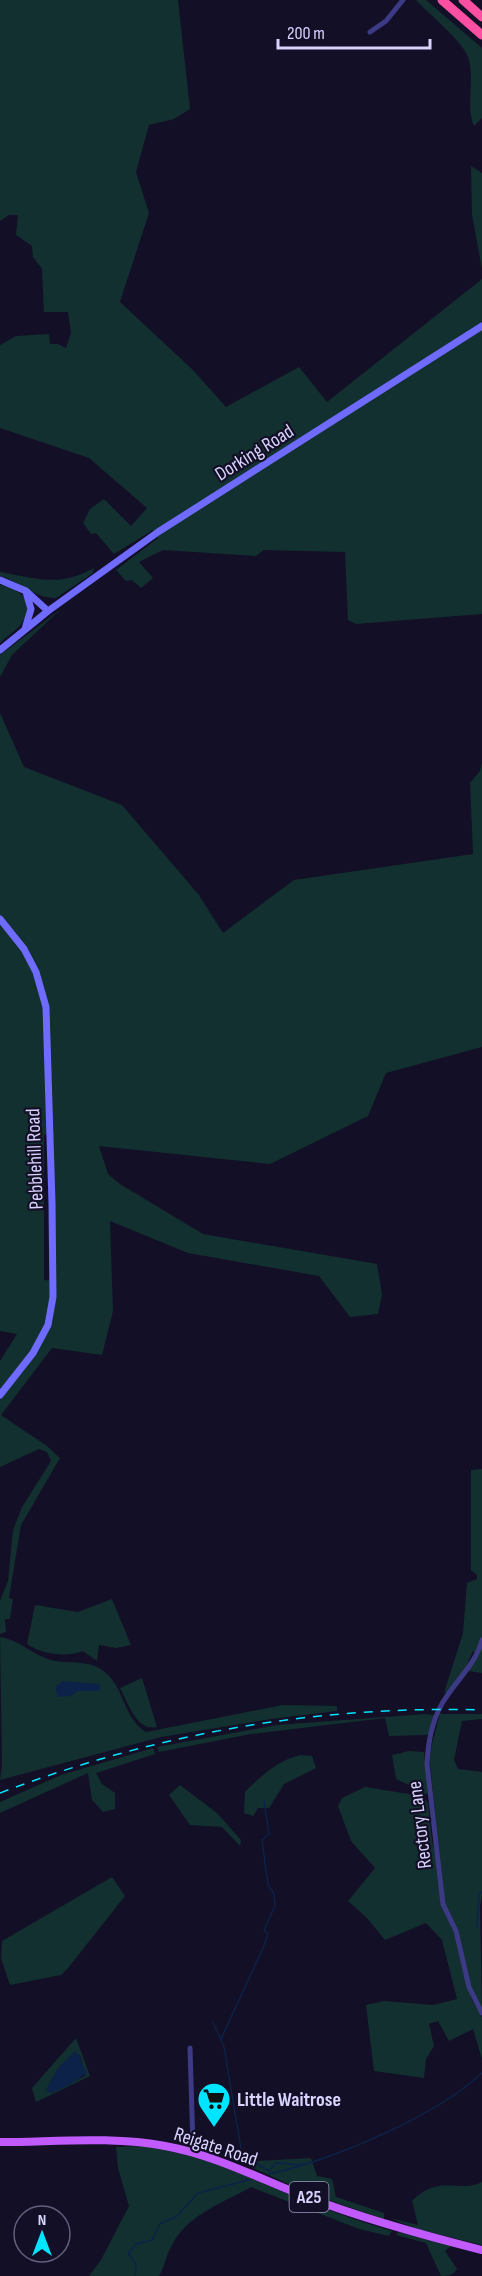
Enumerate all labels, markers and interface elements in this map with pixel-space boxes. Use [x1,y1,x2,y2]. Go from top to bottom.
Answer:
scale bar [278,12,430,50]
text: 200 m [287,23,325,44]
street label: Dorking Road [211,419,298,486]
street label: Pebblehill Road [21,1108,49,1210]
street label: Rectory Lane [403,1780,437,1870]
supermarket icon: Little Waitrose [196,2081,232,2128]
place label: Little Waitrose [237,2088,341,2112]
street label: Reigate Road [171,2122,261,2172]
road number: A25 [290,2182,328,2212]
north arrow [12,2204,72,2264]
text: N [38,2211,46,2230]

